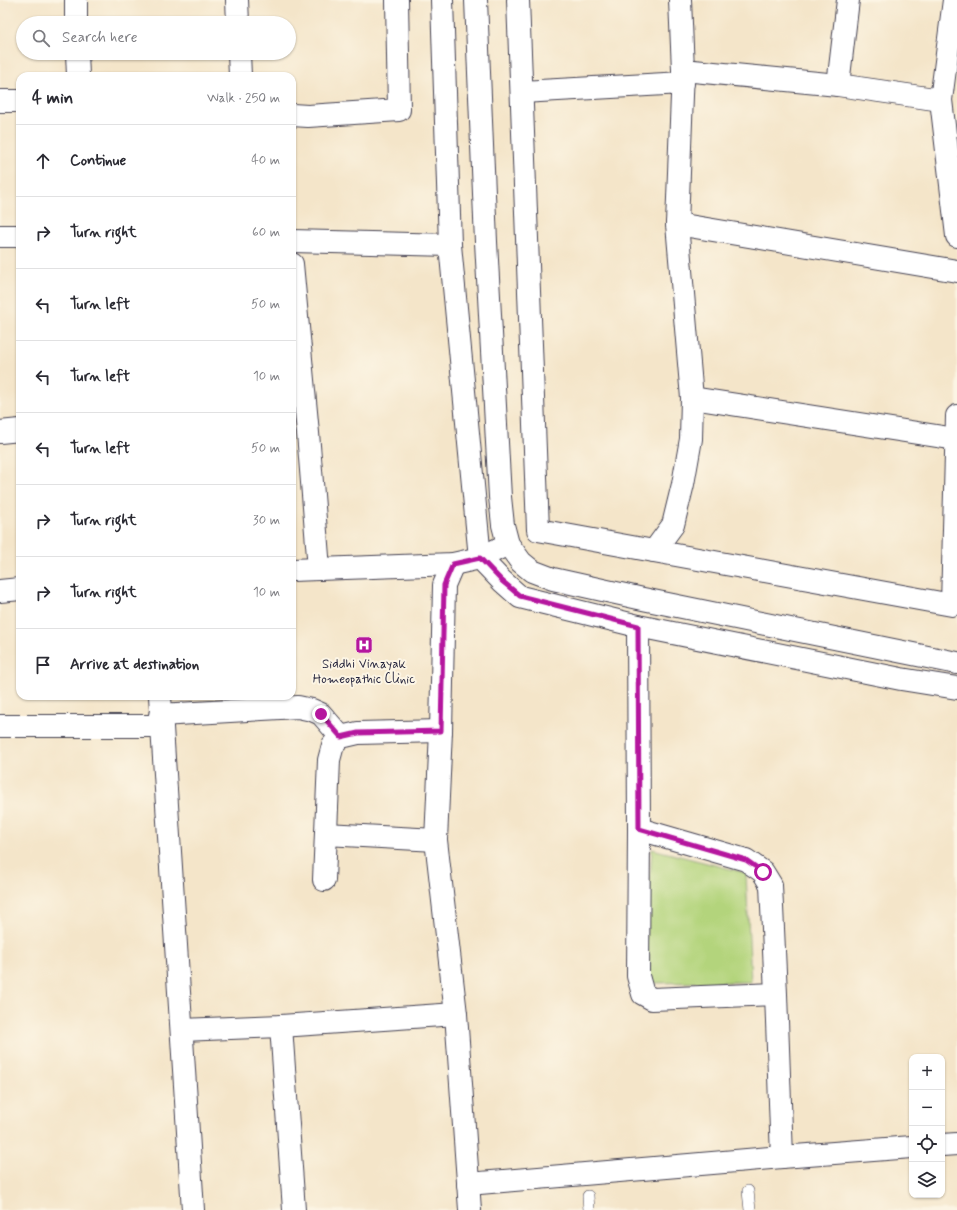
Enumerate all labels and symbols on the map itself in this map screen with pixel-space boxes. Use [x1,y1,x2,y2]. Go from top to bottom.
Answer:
hospital icon: Siddhi Vinayak Homeopathic Clinic [354,635,374,655]
place label: Siddhi Vinayak Homeopathic Clinic [313,656,415,688]
route end [312,705,330,723]
route start [754,863,772,881]

